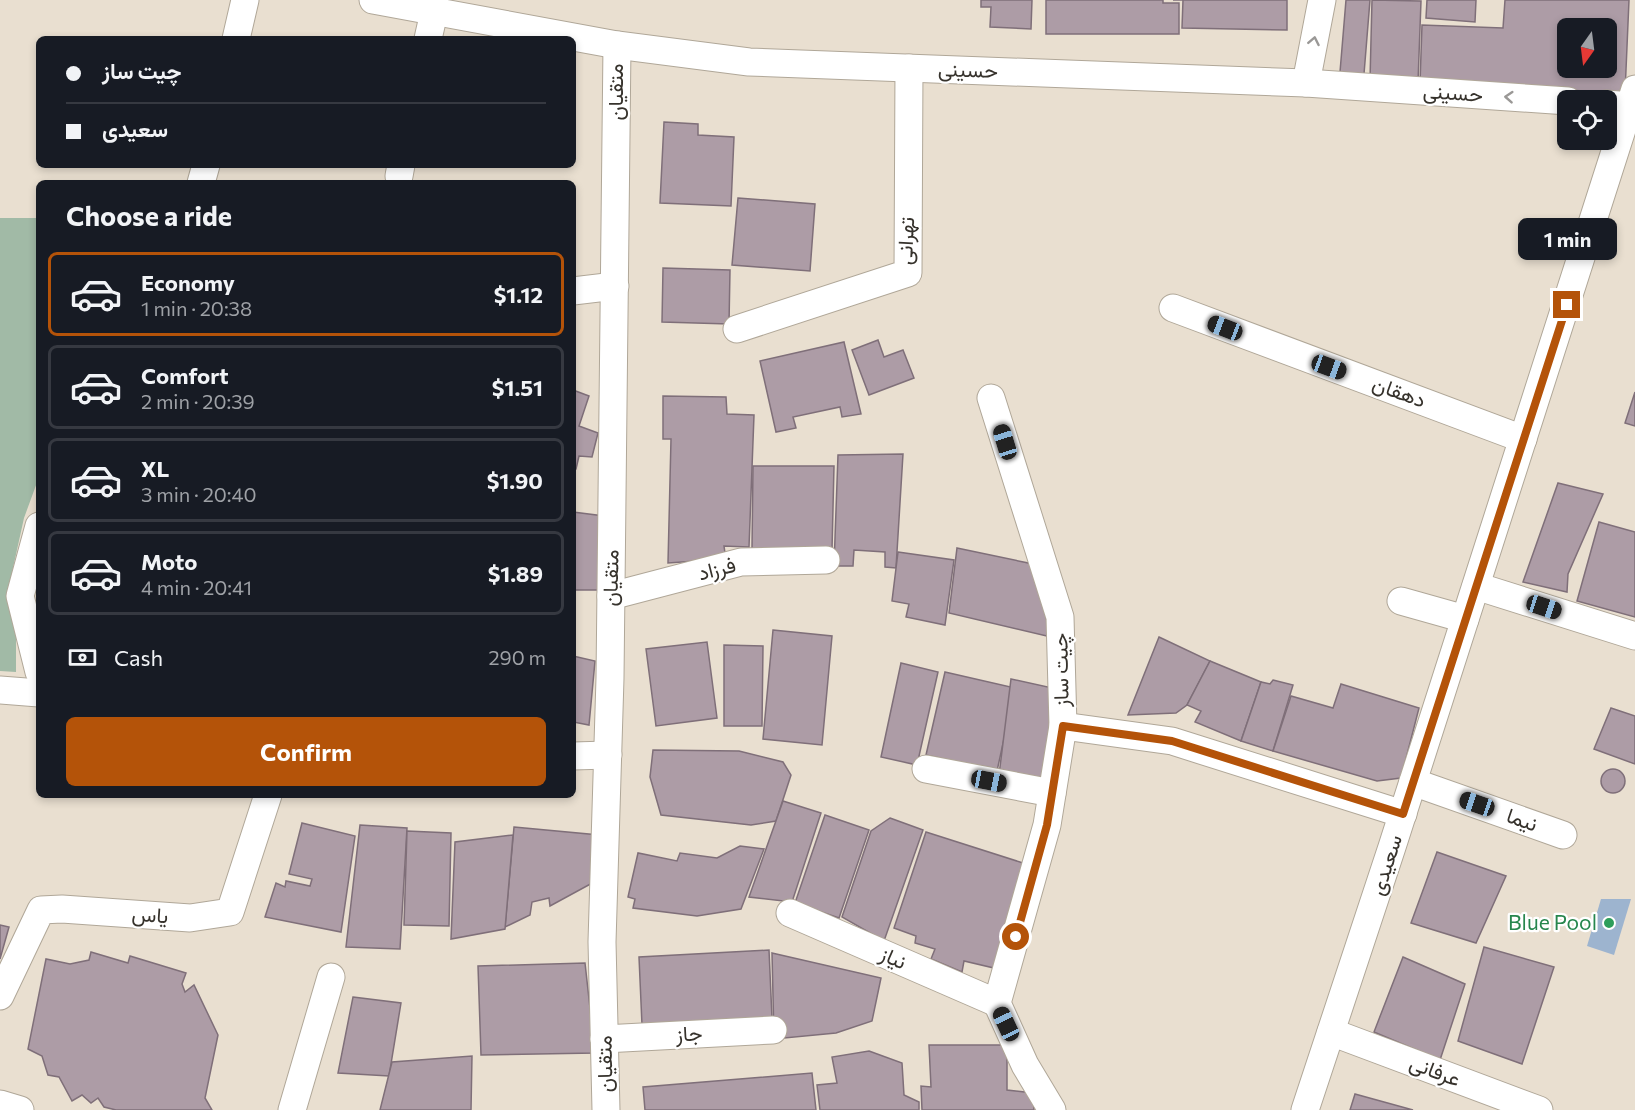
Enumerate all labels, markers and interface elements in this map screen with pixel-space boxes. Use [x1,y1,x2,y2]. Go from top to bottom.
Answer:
north arrow [1557,18,1617,78]
map controls [1557,18,1617,150]
one-way arrow [1307,37,1320,47]
street label: حسینی [938,55,999,83]
text: چیت ساز [102,57,181,84]
street label: متقیان [602,63,628,121]
street label: حسینی [1422,77,1484,107]
button: locate [1557,90,1617,150]
one-way arrow [1505,91,1514,104]
text: سعیدی [102,115,168,142]
text: Choose a ride [66,199,232,232]
street label: تهرانی [891,216,920,266]
callout: 1 min [1518,218,1616,260]
text: 1 min [1544,227,1591,251]
icon: car [69,267,123,321]
text: Economy [141,269,235,296]
text: $1.12 [494,281,543,308]
route end [1553,291,1580,318]
text: 1 min · 20:38 [141,296,252,320]
car [1205,313,1245,343]
car [1309,352,1349,382]
icon: car [69,360,123,414]
text: Comfort [141,362,229,389]
street label: دهقان [1369,369,1430,413]
text: $1.51 [492,374,543,401]
text: 2 min · 20:39 [141,389,255,413]
car [991,422,1019,462]
icon: car [69,453,123,507]
text: XL [141,455,169,482]
text: $1.90 [487,467,543,494]
text: 3 min · 20:40 [141,482,257,506]
icon: car [69,546,123,600]
text: Moto [141,548,197,575]
street label: متقیان [597,549,623,607]
street label: فرزاد [695,551,739,586]
text: $1.89 [488,560,543,587]
text: 4 min · 20:41 [141,575,252,599]
car [1524,593,1564,621]
street label: چیت ساز [1046,633,1076,708]
icon: cash [66,641,99,674]
text: Cash [114,644,163,671]
text: 290 m [488,645,546,669]
button: Confirm [66,717,546,786]
car [970,769,1008,793]
car [1457,790,1497,818]
street label: نیما [1503,802,1541,836]
street label: سعیدی [1363,831,1407,898]
street label: یاس [131,900,169,928]
place label: Blue Pool [1508,909,1597,934]
marker: Blue Pool [1602,916,1616,930]
route start [1002,923,1029,950]
street label: نیاز [875,939,911,975]
car [990,1004,1022,1044]
street label: جاز [674,1019,703,1048]
street label: متقیان [591,1035,617,1093]
street label: عرفانی [1406,1049,1464,1093]

